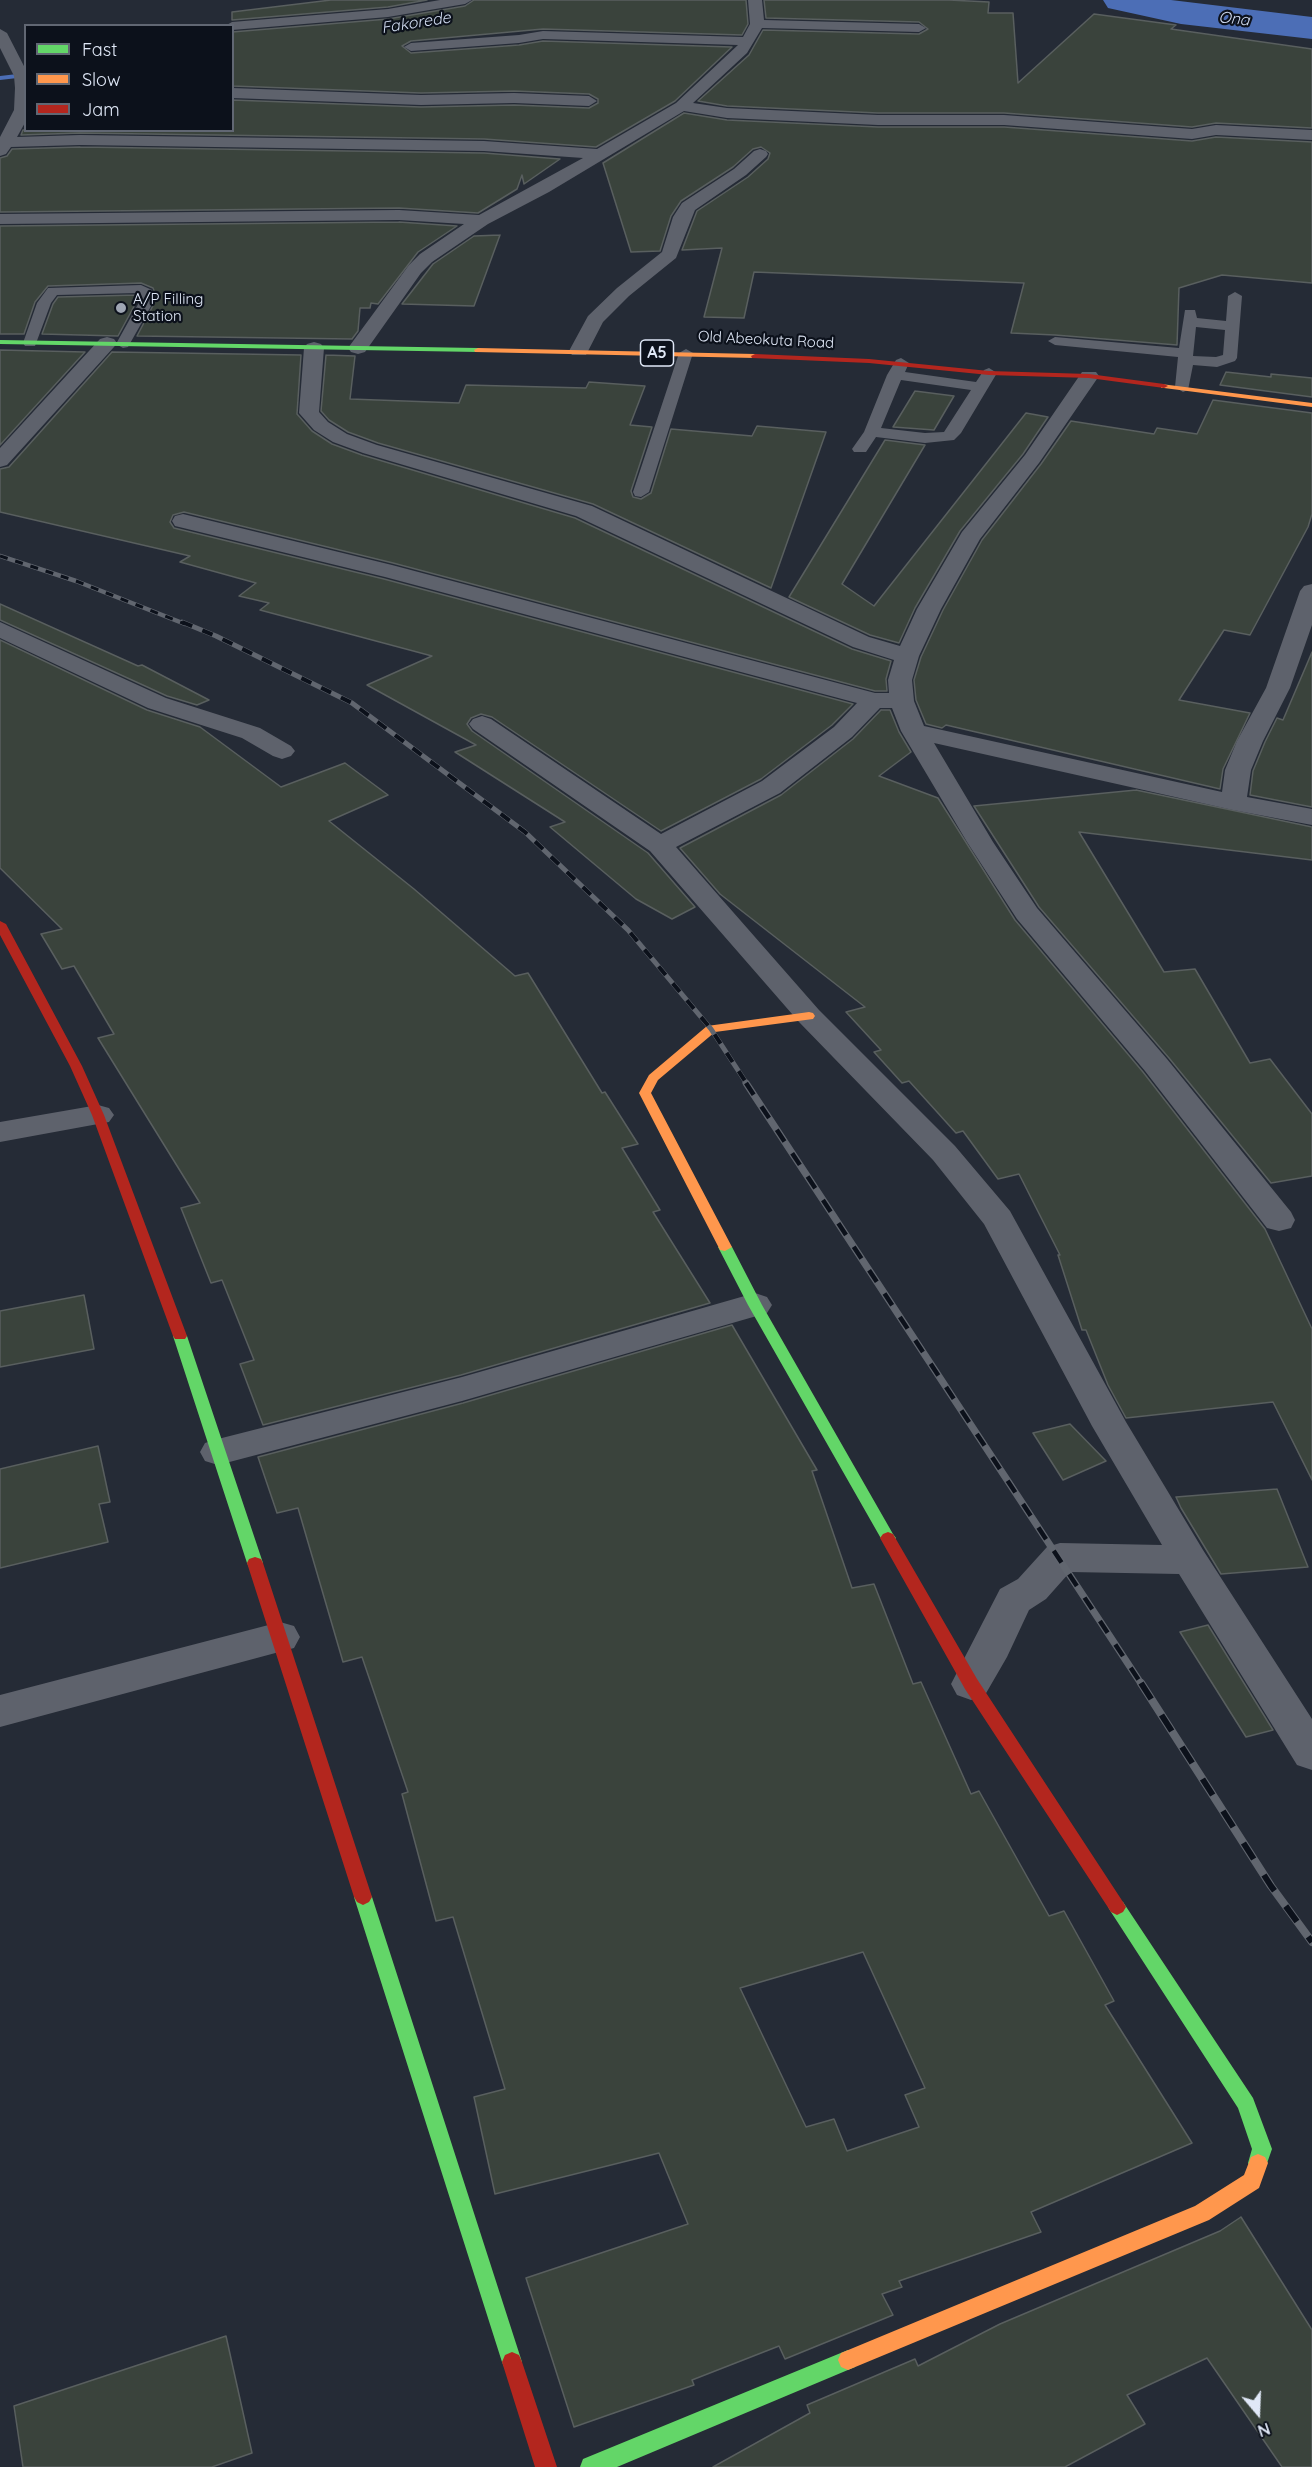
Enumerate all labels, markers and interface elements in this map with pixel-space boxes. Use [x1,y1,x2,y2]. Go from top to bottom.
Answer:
water label: Fakorede [380,8,452,38]
water label: Ona [1217,8,1251,30]
legend [24,24,234,132]
text: Fast [82,38,117,61]
text: Slow [82,68,120,91]
text: Jam [82,98,120,121]
place label: A/P Filling Station [133,290,203,325]
marker: A/P Filling Station [114,301,128,315]
street label: Old Abeokuta Road [697,327,835,353]
road number: A5 [640,340,674,366]
north arrow [1228,2383,1288,2443]
text: N [1255,2419,1273,2441]

